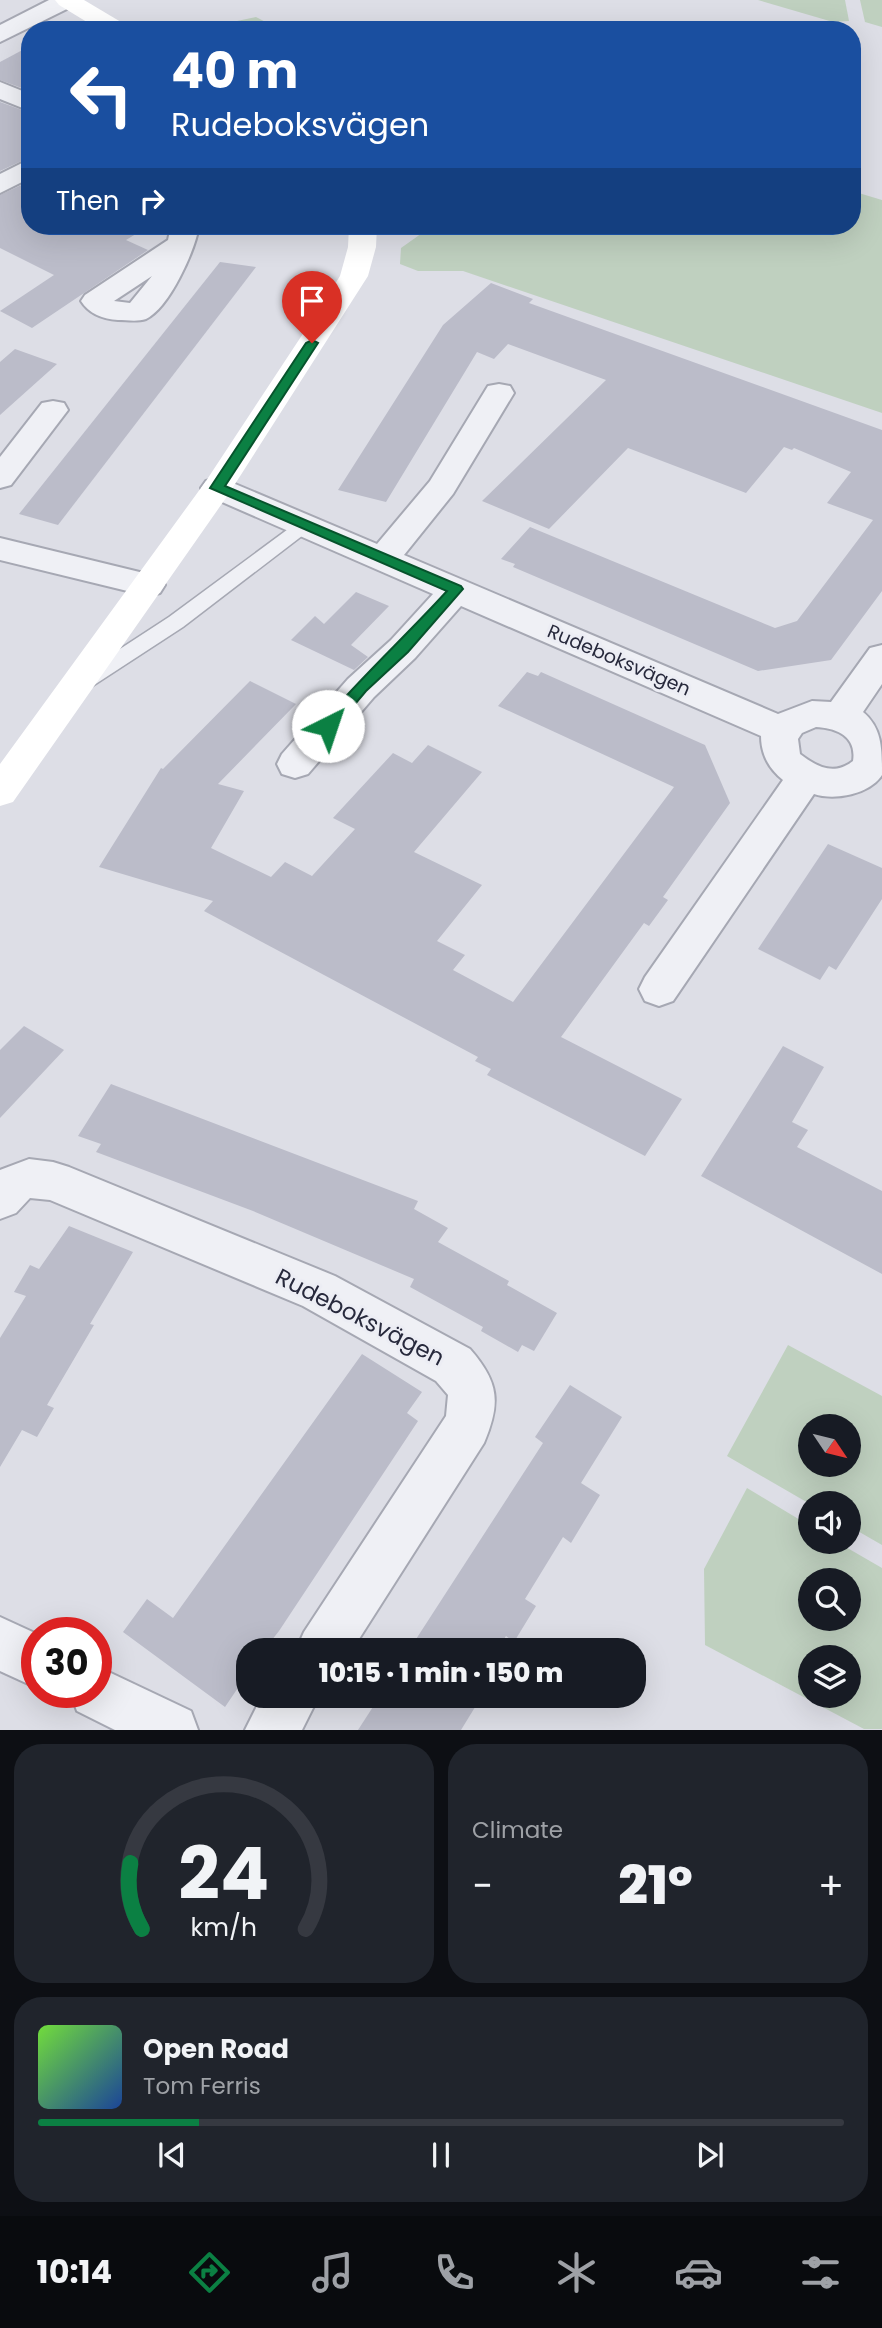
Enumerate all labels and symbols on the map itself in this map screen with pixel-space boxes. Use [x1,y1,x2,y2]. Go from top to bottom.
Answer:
pin [282,271,342,343]
street label: Rudeboksvägen [543,618,695,702]
position arrow [291,689,365,763]
street label: Rudeboksvägen [270,1261,450,1373]
north arrow [798,1414,861,1477]
speed limit sign: 30 [21,1617,112,1708]

